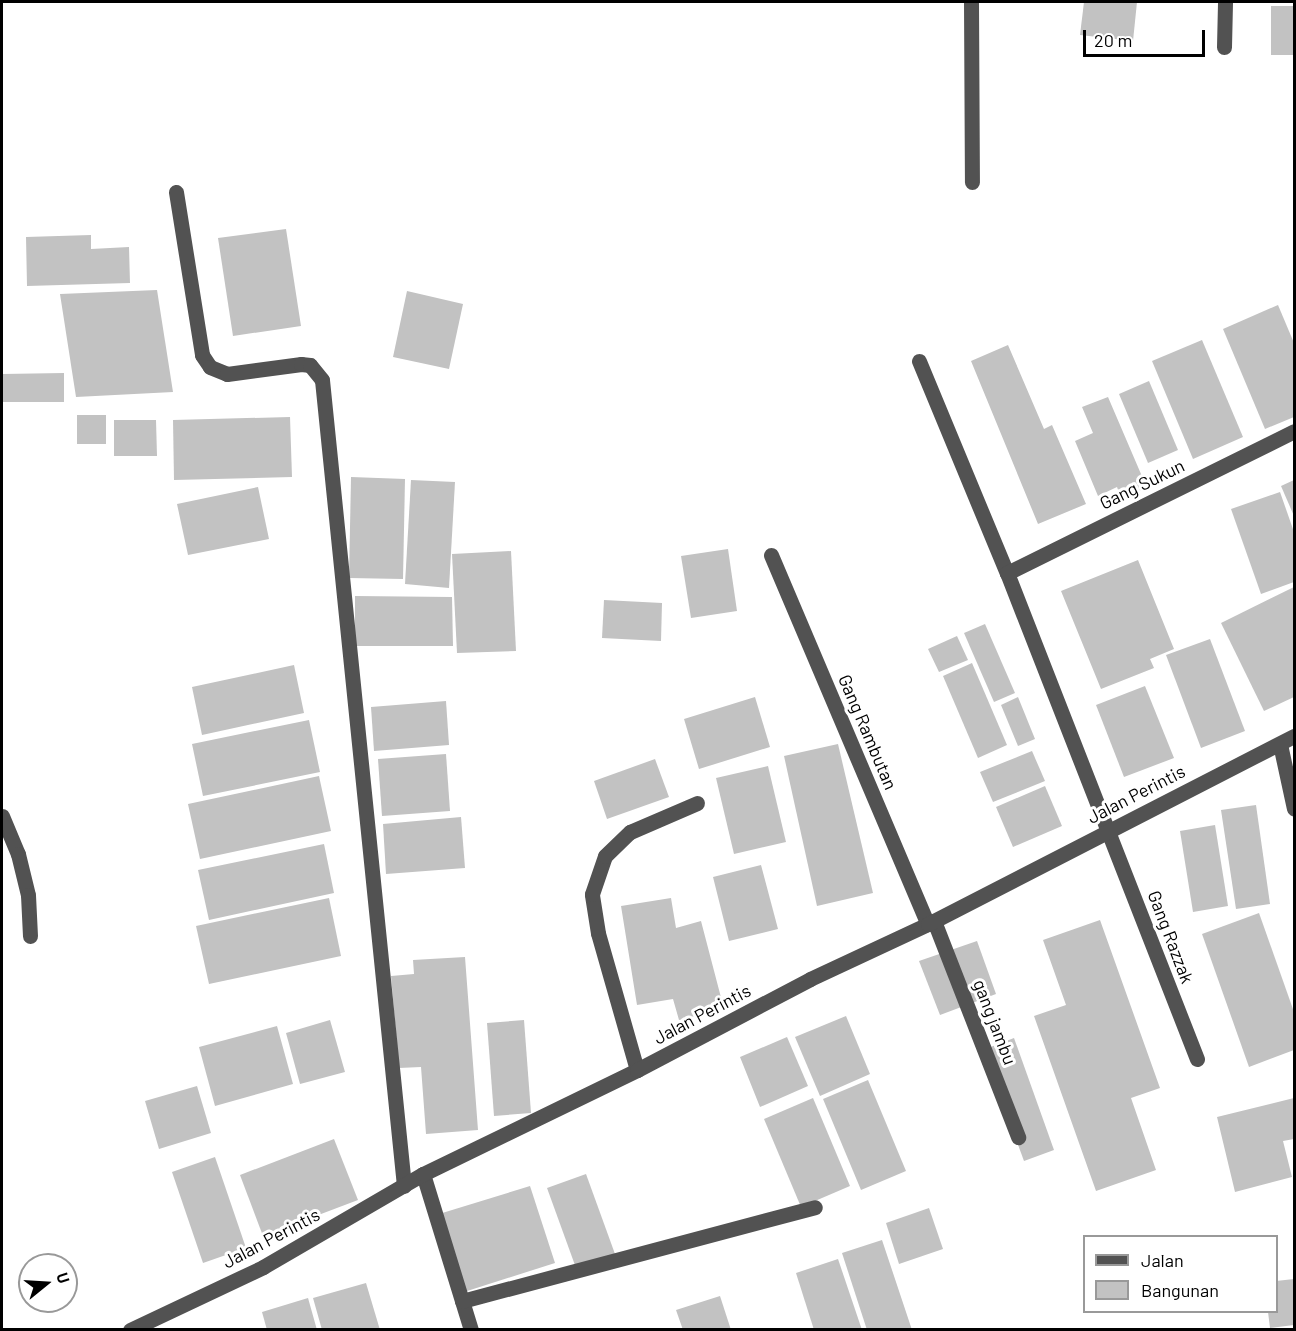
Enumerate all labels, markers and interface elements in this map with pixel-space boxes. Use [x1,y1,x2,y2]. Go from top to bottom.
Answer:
scale bar [1086,18,1208,56]
text: 20 m [1094,29,1132,51]
street label: Gang Sukun [1096,454,1188,514]
street label: Gang Rambutan [834,671,902,793]
street label: Jalan Perintis [1084,760,1188,828]
street label: Gang Razzak [1143,888,1199,986]
street label: gang jambu [969,976,1021,1068]
street label: Jalan Perintis [650,979,754,1049]
street label: Jalan Perintis [219,1203,323,1273]
legend [1083,1235,1278,1313]
text: Jalan [1141,1249,1184,1271]
north arrow [18,1253,78,1313]
text: U [53,1270,74,1286]
text: Bangunan [1141,1279,1219,1301]

